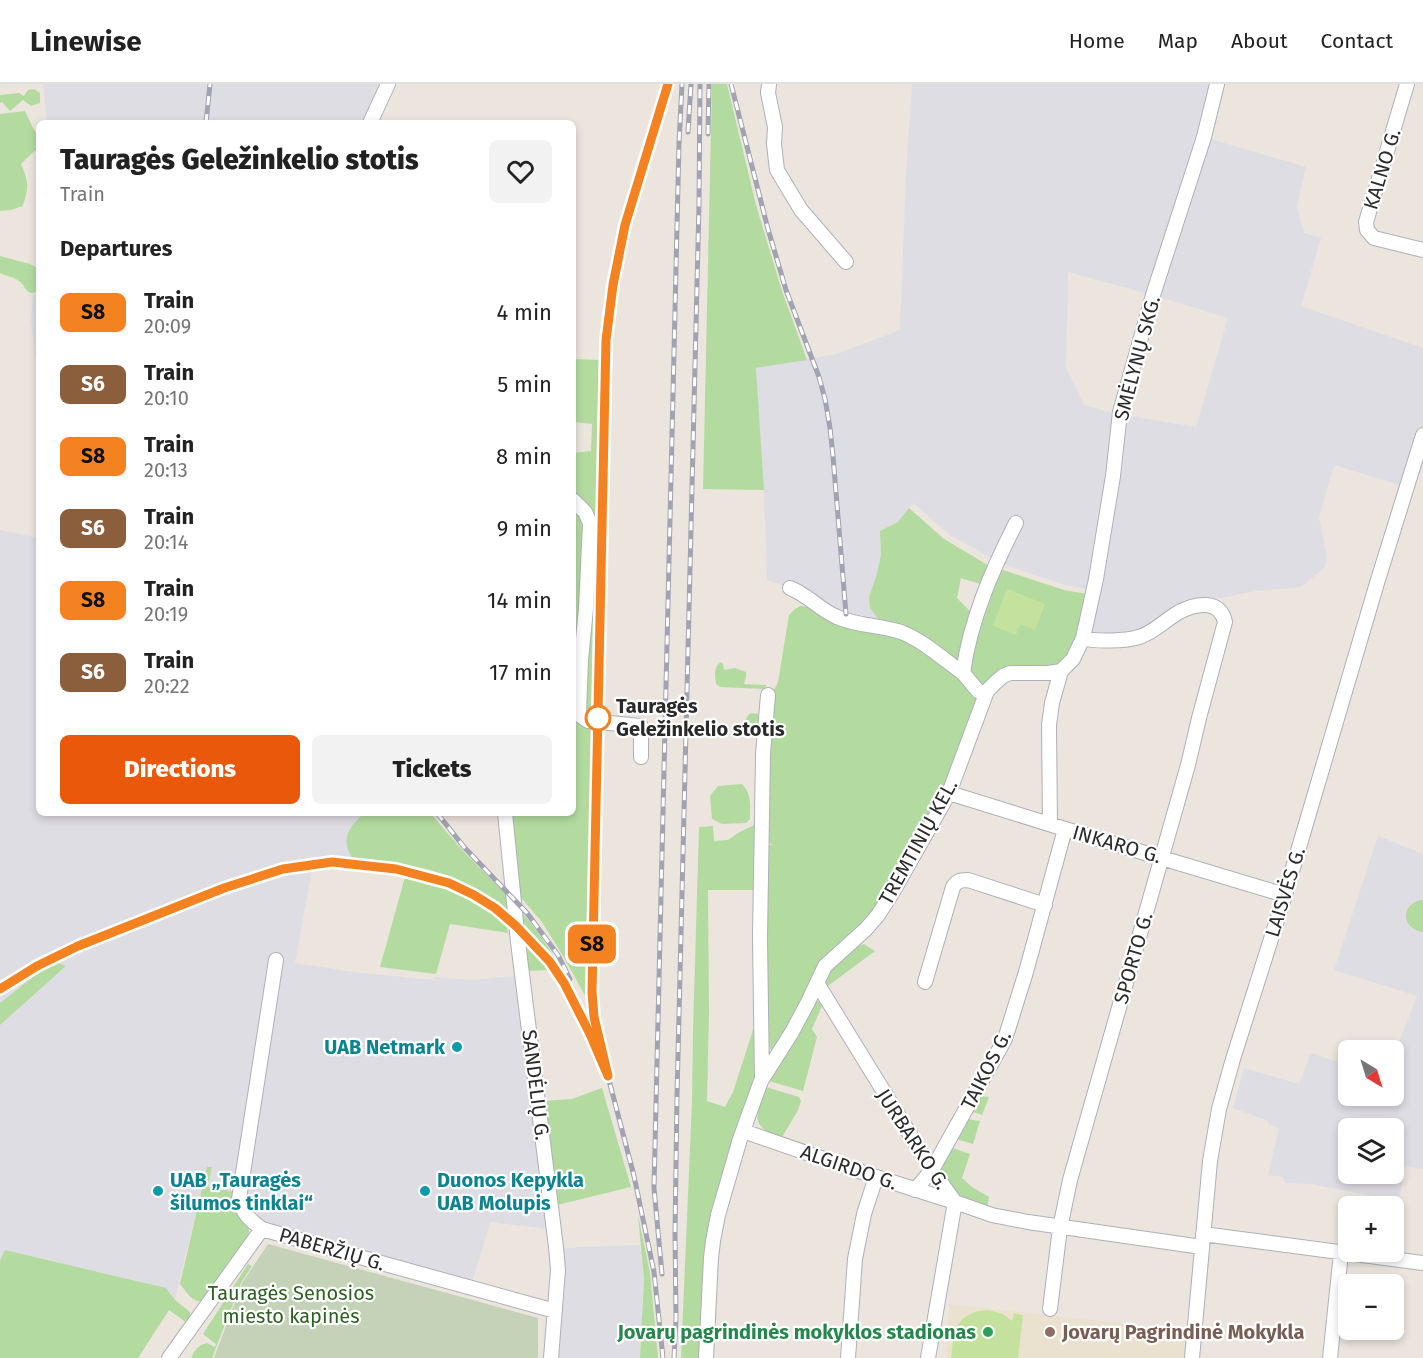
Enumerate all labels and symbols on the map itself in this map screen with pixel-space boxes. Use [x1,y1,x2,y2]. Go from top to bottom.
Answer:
street label: KALNO G. [1358,126,1406,212]
street label: SMĖLYNŲ SKG. [1109,293,1165,423]
place label: Tauragės Geležinkelio stotis [616,694,785,741]
marker: Tauragės Geležinkelio stotis [585,705,611,731]
street label: TREMTINIŲ KEL. [874,775,962,909]
street label: INKARO G. [1070,820,1164,868]
street label: LAISVĖS G. [1260,844,1310,940]
street label: SPORTO G. [1108,909,1158,1007]
line badge: S8 [565,924,619,964]
street label: TAIKOS G. [956,1026,1016,1114]
street label: SANDĖLIŲ G. [517,1028,555,1142]
place label: UAB Netmark [324,1035,446,1059]
marker: UAB Netmark [450,1040,464,1054]
north arrow [1338,1040,1404,1106]
street label: JURBARKO G. [872,1084,954,1194]
street label: ALGIRDO G. [798,1139,900,1195]
place label: UAB „Tauragės šilumos tinklai“ [170,1168,313,1215]
place label: Duonos Kepykla UAB Molupis [437,1168,584,1215]
marker: UAB „Tauragės šilumos tinklai“ [151,1184,165,1198]
marker: Duonos Kepykla UAB Molupis [418,1184,432,1198]
street label: PABERŽIŲ G. [276,1222,388,1276]
park label: Tauragės Senosios miesto kapinės [208,1281,374,1328]
place label: Jovarų pagrindinės mokyklos stadionas [617,1320,976,1344]
place label: Jovarų Pagrindinė Mokykla [1061,1320,1304,1344]
marker: Jovarų pagrindinės mokyklos stadionas [981,1325,995,1339]
marker: Jovarų Pagrindinė Mokykla [1043,1325,1057,1339]

